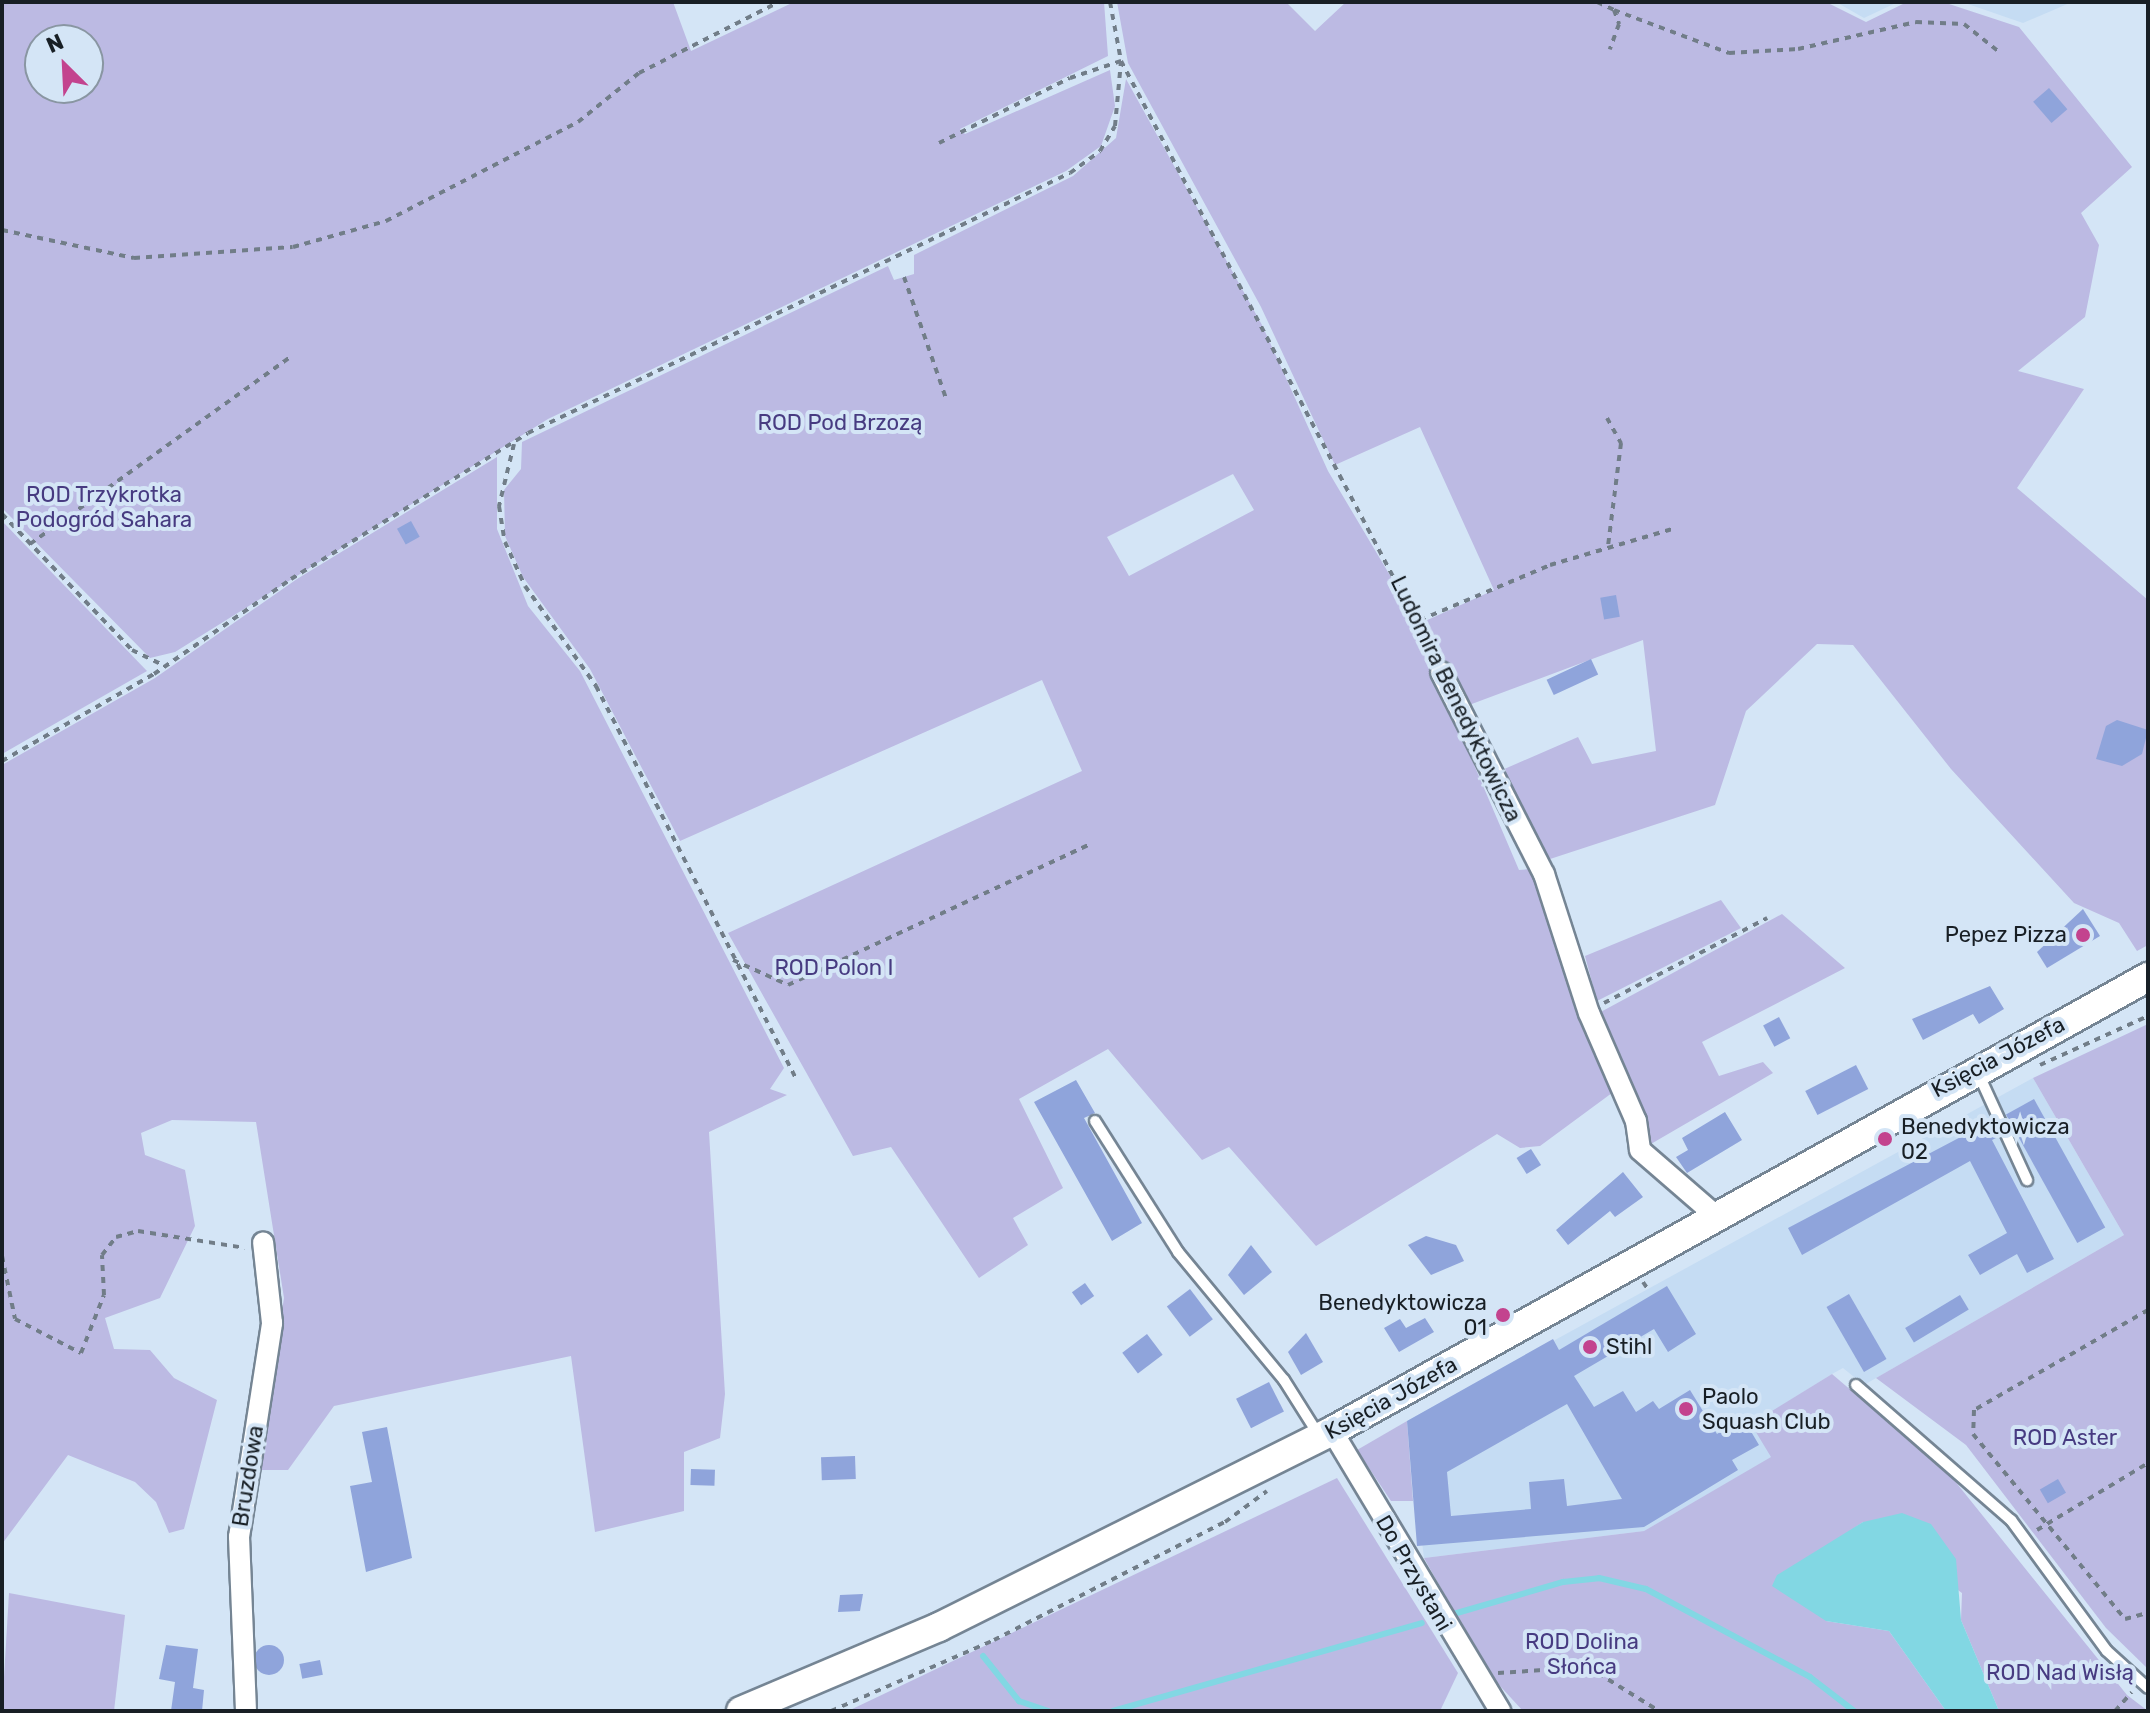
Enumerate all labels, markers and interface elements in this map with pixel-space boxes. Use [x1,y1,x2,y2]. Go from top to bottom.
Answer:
north arrow [24,24,104,104]
text: N [42,28,68,59]
park label: ROD Pod Brzozą [758,410,922,436]
park label: ROD Trzykrotka Podogród Sahara [16,481,192,532]
street label: Ludomira Benedyktowicza [1385,572,1527,826]
place label: Pepez Pizza [1945,922,2067,948]
marker: Pepez Pizza [2074,926,2092,944]
park label: ROD Polon I [774,955,894,981]
street label: Księcia Józefa [1927,1011,2069,1103]
place label: Benedyktowicza 02 [1901,1113,2070,1164]
marker: Benedyktowicza 02 [1876,1130,1894,1148]
place label: Benedyktowicza 01 [1318,1289,1487,1340]
marker: Benedyktowicza 01 [1494,1306,1512,1324]
place label: Stihl [1606,1334,1652,1360]
marker: Stihl [1581,1338,1599,1356]
street label: Księcia Józefa [1320,1351,1462,1445]
place label: Paolo Squash Club [1702,1383,1831,1434]
marker: Paolo Squash Club [1677,1400,1695,1418]
street label: Bruzdowa [227,1423,269,1529]
park label: ROD Aster [2012,1425,2118,1451]
street label: Do Przystani [1370,1510,1458,1636]
park label: ROD Dolina Słońca [1525,1628,1639,1680]
park label: ROD Nad Wisłą [1986,1660,2134,1686]

